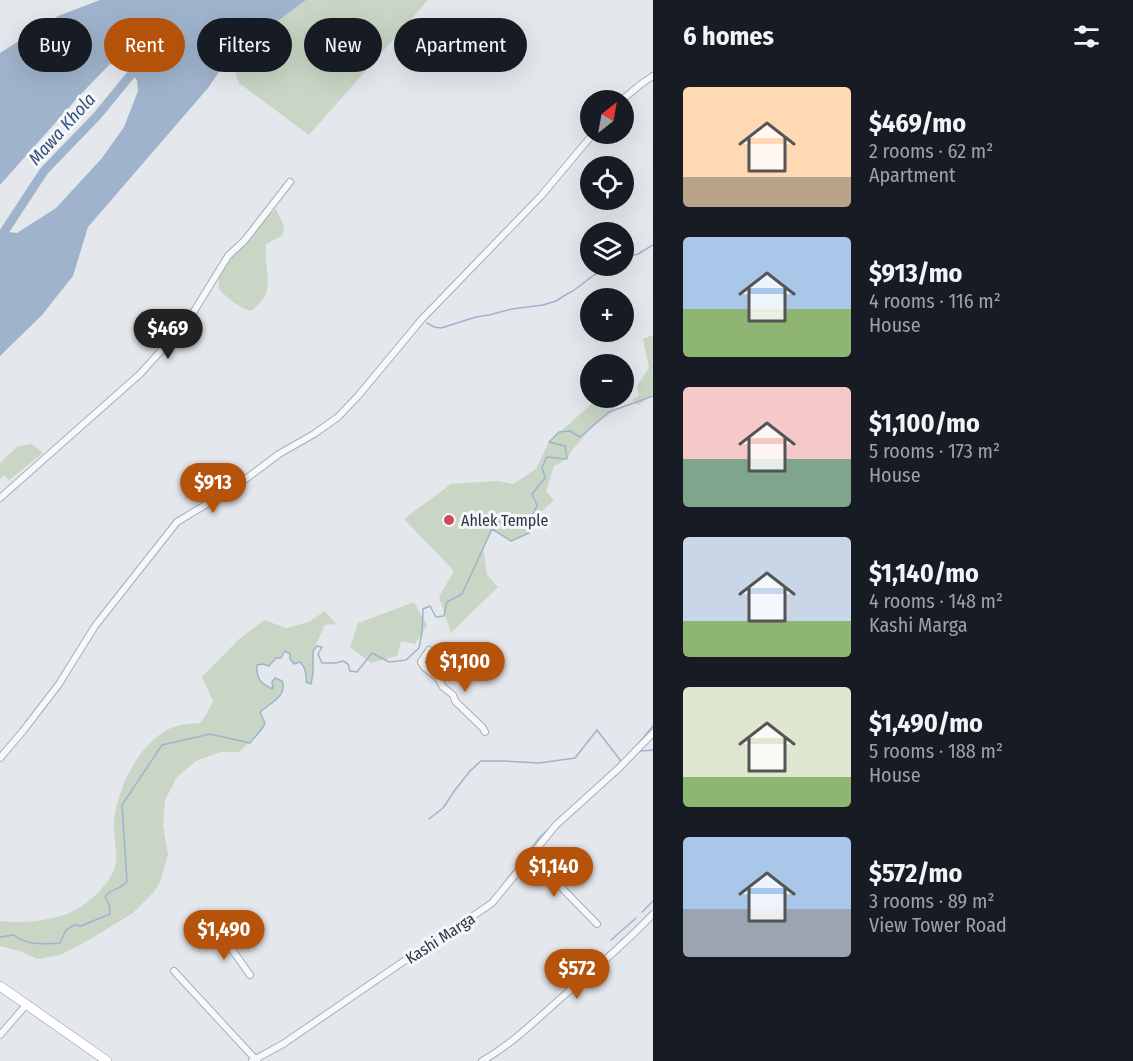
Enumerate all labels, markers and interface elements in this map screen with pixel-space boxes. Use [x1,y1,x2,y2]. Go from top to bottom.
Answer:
chip: Buy [18,18,92,72]
chip: Rent [104,18,185,72]
chip: Filters [197,18,292,72]
chip: New [304,18,382,72]
chip: Apartment [394,18,527,72]
icon: filters [1070,20,1103,53]
text: 6 homes [683,21,774,52]
water label: Mawa Khola [24,88,100,170]
north arrow [580,90,634,144]
map controls [580,90,634,408]
text: $469/mo [869,108,966,139]
icon: home [731,111,803,183]
text: 2 rooms · 62 m² [869,139,993,163]
button: locate [580,156,634,210]
text: Apartment [869,163,956,187]
button: layers [580,222,634,276]
text: $913/mo [869,258,962,289]
icon: home [731,261,803,333]
button: + [580,288,634,342]
text: 4 rooms · 116 m² [869,289,1001,313]
pin: $469 [132,309,204,360]
text: House [869,313,921,337]
text: $469 [148,316,188,340]
button: − [580,354,634,408]
text: $1,100/mo [869,408,980,439]
icon: home [731,411,803,483]
text: 5 rooms · 173 m² [869,439,1000,463]
pin: $913 [177,463,249,514]
text: House [869,463,921,487]
text: $913 [194,470,232,494]
place label: Ahlek Temple [461,511,549,530]
marker: Ahlek Temple [442,513,456,527]
text: $1,140/mo [869,558,979,589]
icon: home [731,561,803,633]
text: 4 rooms · 148 m² [869,589,1003,613]
text: Kashi Marga [869,613,967,637]
pin: $1,100 [416,642,514,693]
text: $1,100 [440,649,490,673]
text: $1,490/mo [869,708,983,739]
icon: home [731,711,803,783]
text: 5 rooms · 188 m² [869,739,1003,763]
text: House [869,763,921,787]
pin: $1,140 [505,847,603,898]
text: $1,140 [529,854,579,878]
text: $572/mo [869,858,962,889]
icon: home [731,861,803,933]
text: 3 rooms · 89 m² [869,889,994,913]
street label: Kashi Marga [402,909,479,968]
pin: $1,490 [175,910,273,961]
text: View Tower Road [869,913,1007,937]
text: $1,490 [198,917,250,941]
pin: $572 [541,949,613,1000]
text: $572 [558,956,596,980]

